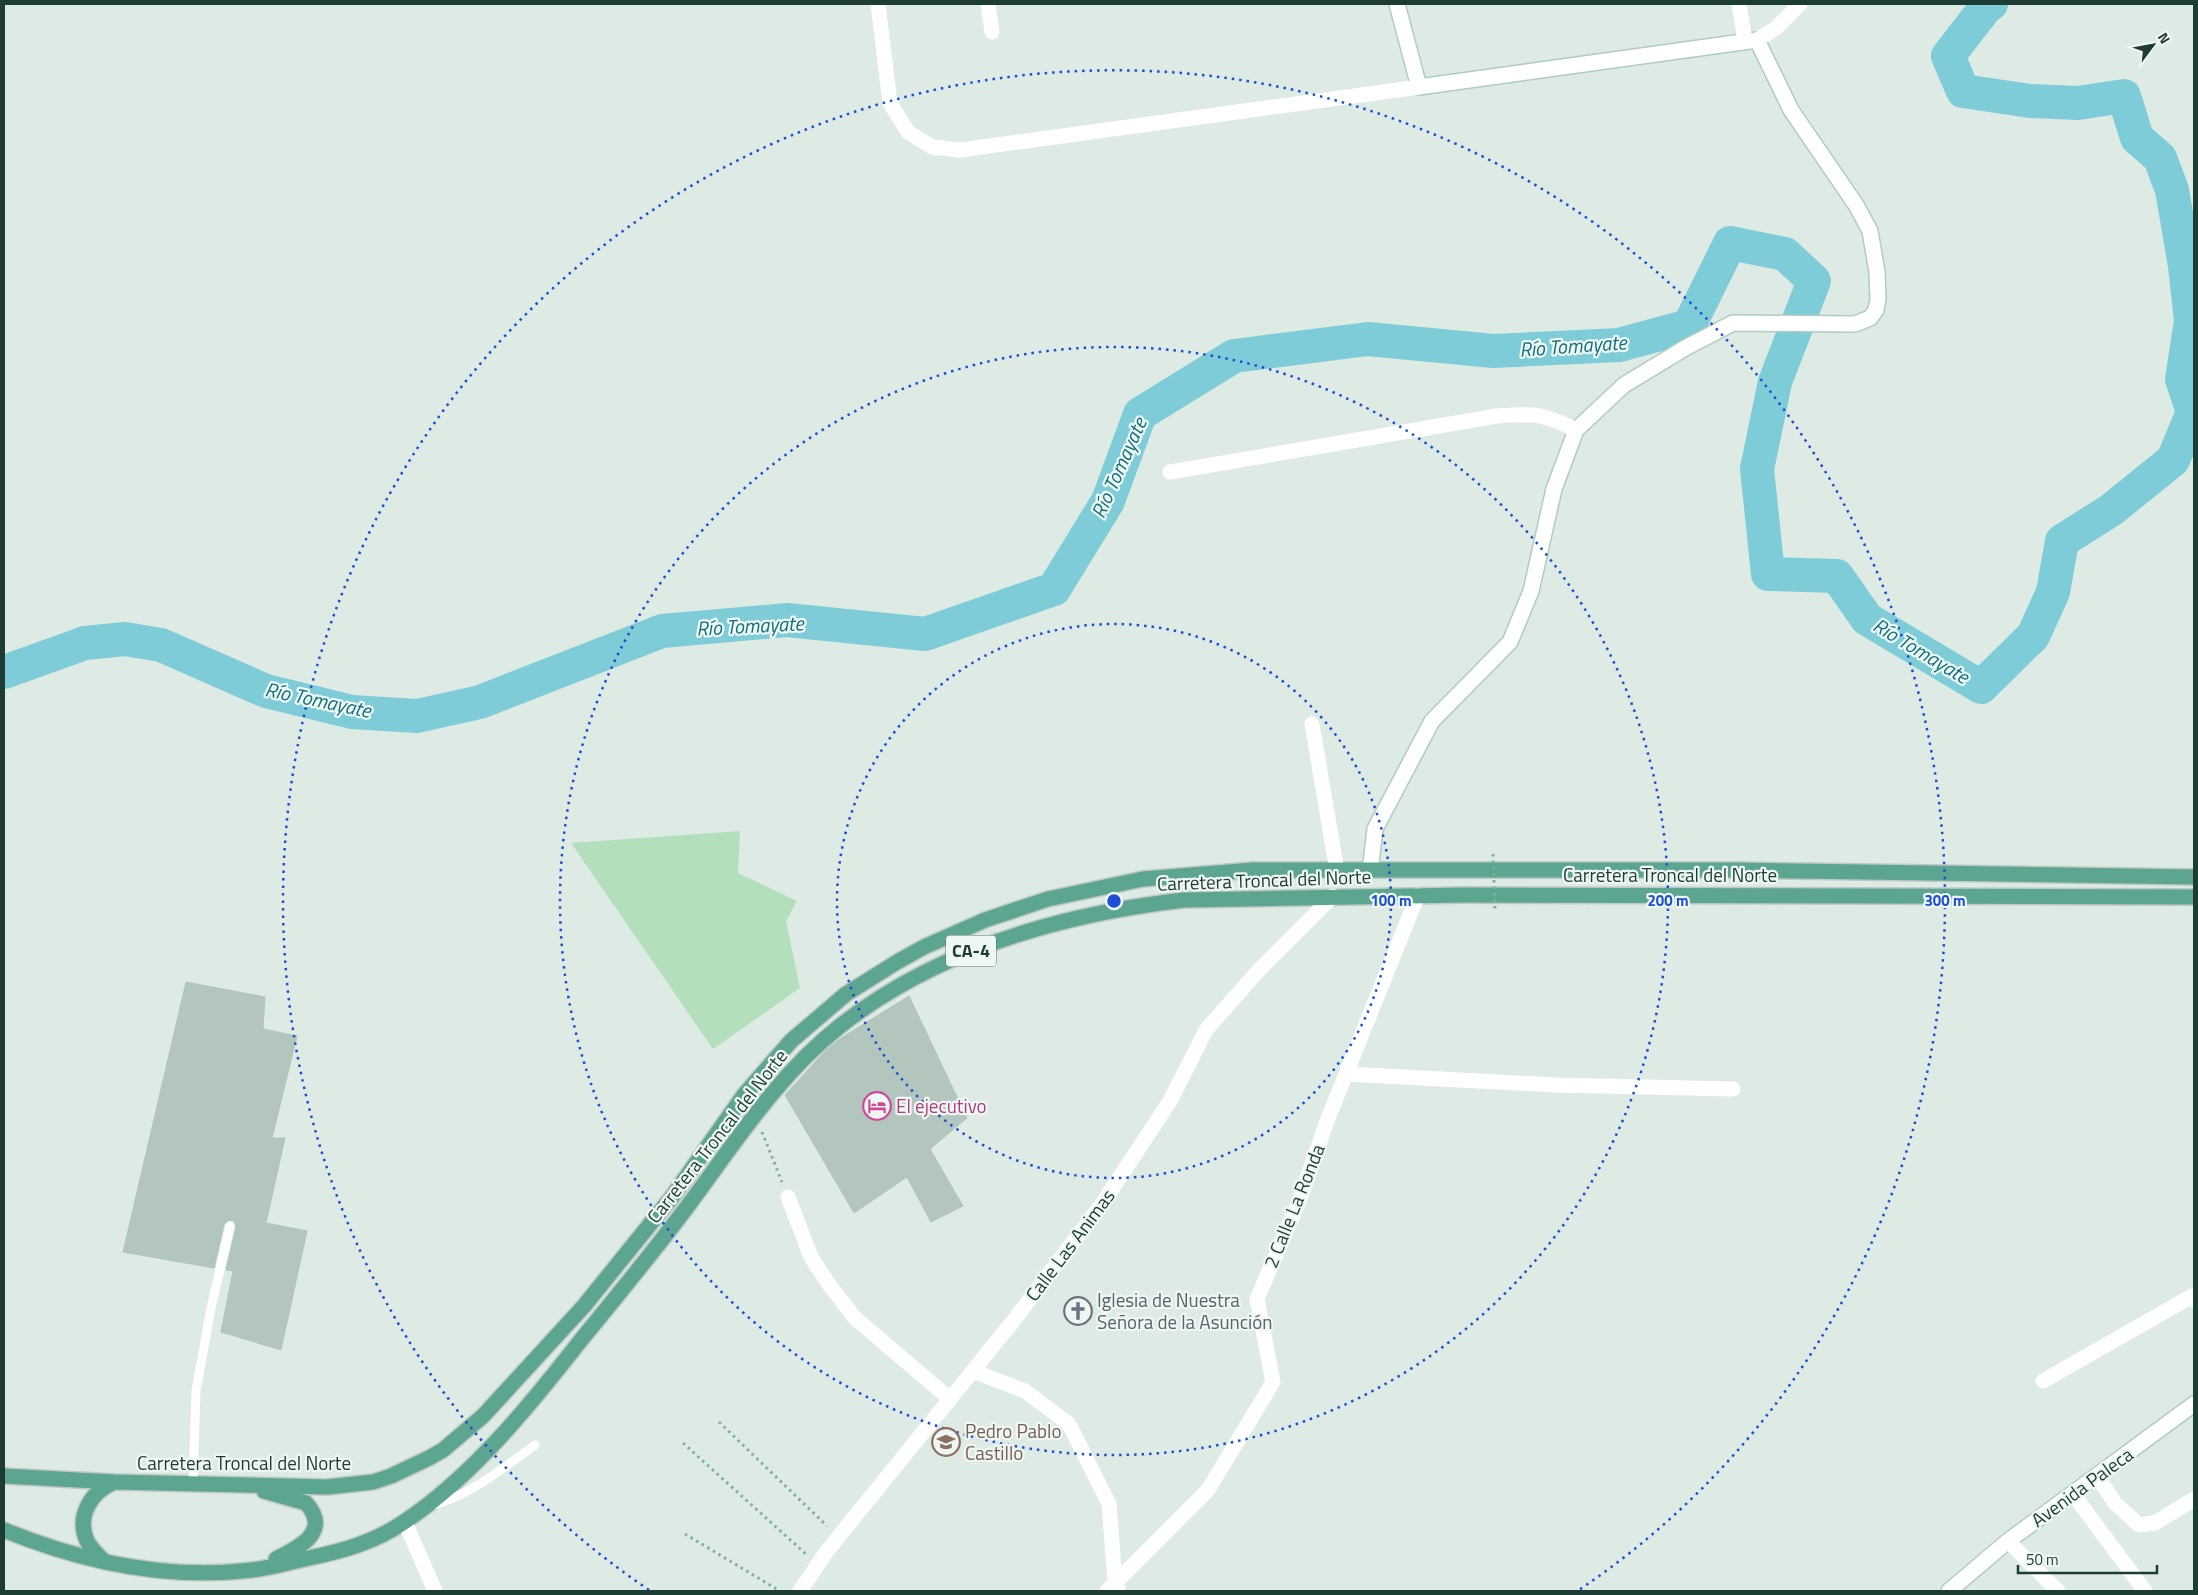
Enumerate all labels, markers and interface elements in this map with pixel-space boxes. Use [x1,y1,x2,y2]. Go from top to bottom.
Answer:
north arrow [2128,20,2178,70]
text: N [2153,28,2176,48]
water label: Río Tomayate [1518,326,1629,365]
water label: Río Tomayate [1083,411,1155,523]
water label: Río Tomayate [696,607,806,644]
water label: Río Tomayate [1867,610,1977,692]
water label: Río Tomayate [262,673,376,726]
street label: Carretera Troncal del Norte [1563,860,1777,889]
street label: Carretera Troncal del Norte [1157,861,1371,898]
text: 100 m [1370,889,1412,912]
text: 200 m [1647,889,1689,912]
text: 300 m [1924,889,1966,912]
centre of rings [1105,892,1123,910]
road number: CA-4 [946,936,996,966]
street label: Carretera Troncal del Norte [639,1042,794,1229]
hotel icon: El ejecutivo [862,1091,892,1121]
place label: El ejecutivo [896,1091,987,1120]
street label: 2 Calle La Ronda [1255,1139,1332,1272]
street label: Calle Las Animas [1018,1182,1122,1307]
place label: Iglesia de Nuestra Señora de la Asunción [1097,1285,1272,1336]
church icon: Iglesia de Nuestra Señora de la Asunción [1063,1296,1093,1326]
place label: Pedro Pablo Castillo [965,1416,1062,1467]
school or university icon: Pedro Pablo Castillo [931,1427,961,1457]
street label: Avenida Paleca [2025,1439,2139,1534]
street label: Carretera Troncal del Norte [137,1448,351,1477]
scale bar [2018,1542,2157,1574]
text: 50 m [2026,1548,2059,1571]

